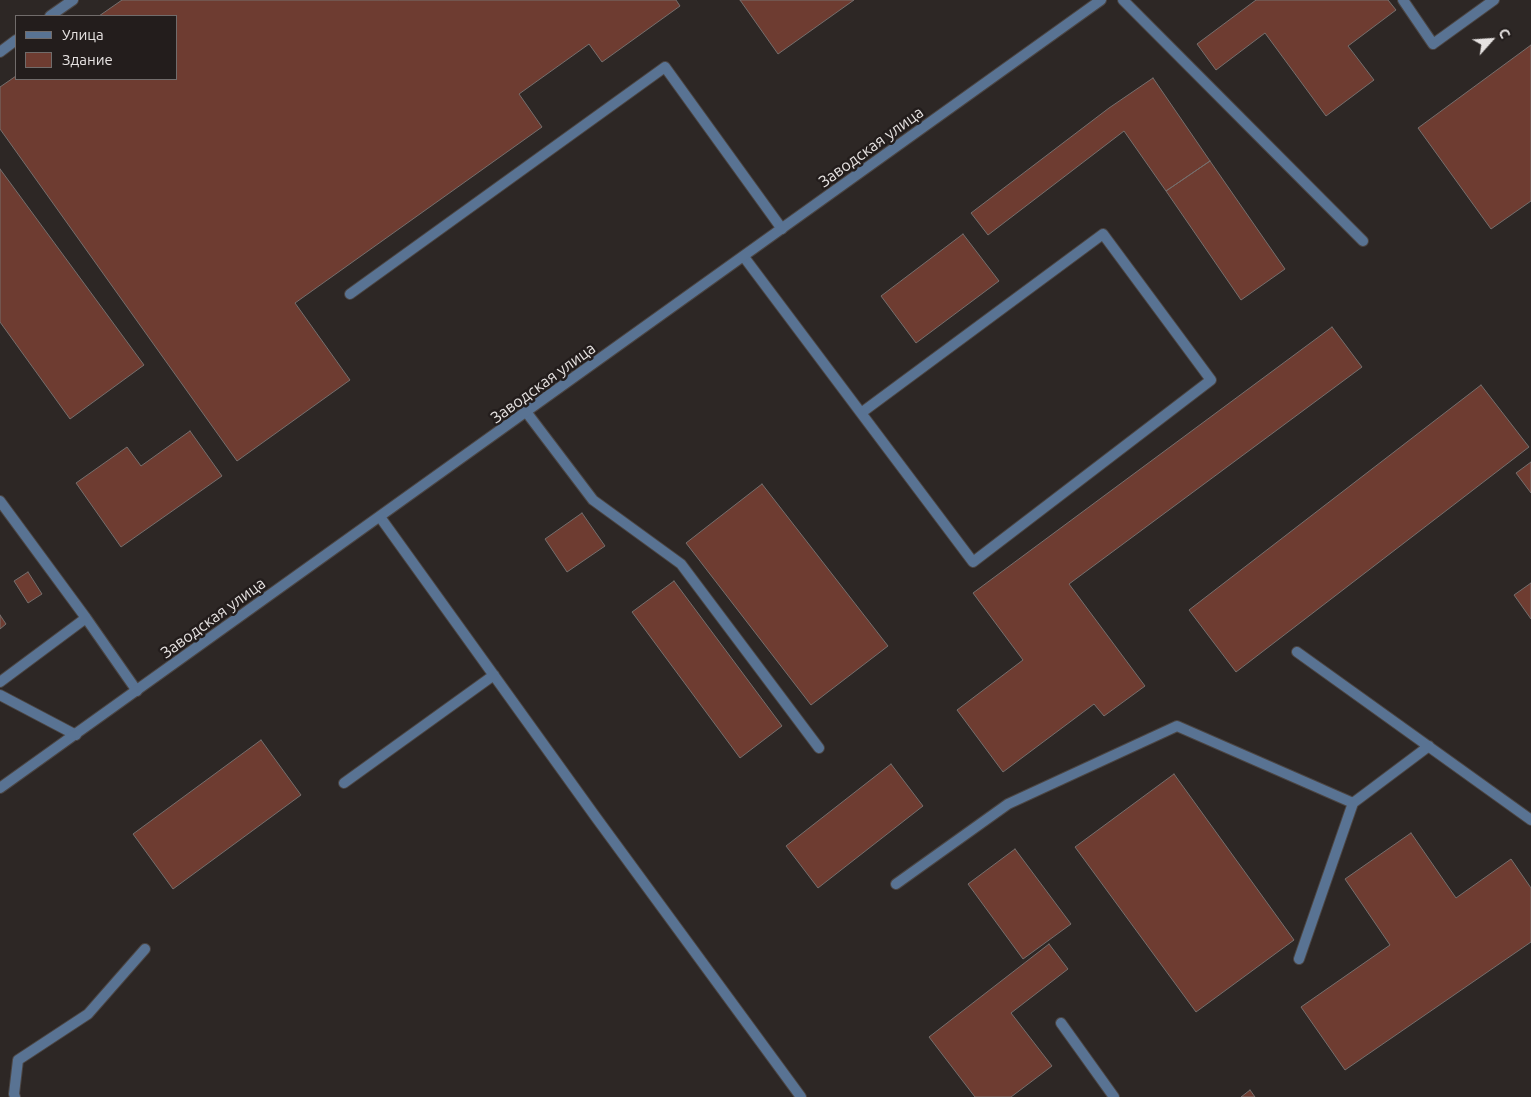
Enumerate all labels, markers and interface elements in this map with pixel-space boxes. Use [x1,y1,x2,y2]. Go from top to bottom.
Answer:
legend [15,15,178,80]
north arrow [1466,15,1516,65]
text: Улица [62,26,104,43]
text: С [1495,26,1514,41]
text: Здание [62,51,113,68]
street label: Заводская улица [815,103,927,191]
street label: Заводская улица [487,339,599,427]
street label: Заводская улица [157,574,269,662]

